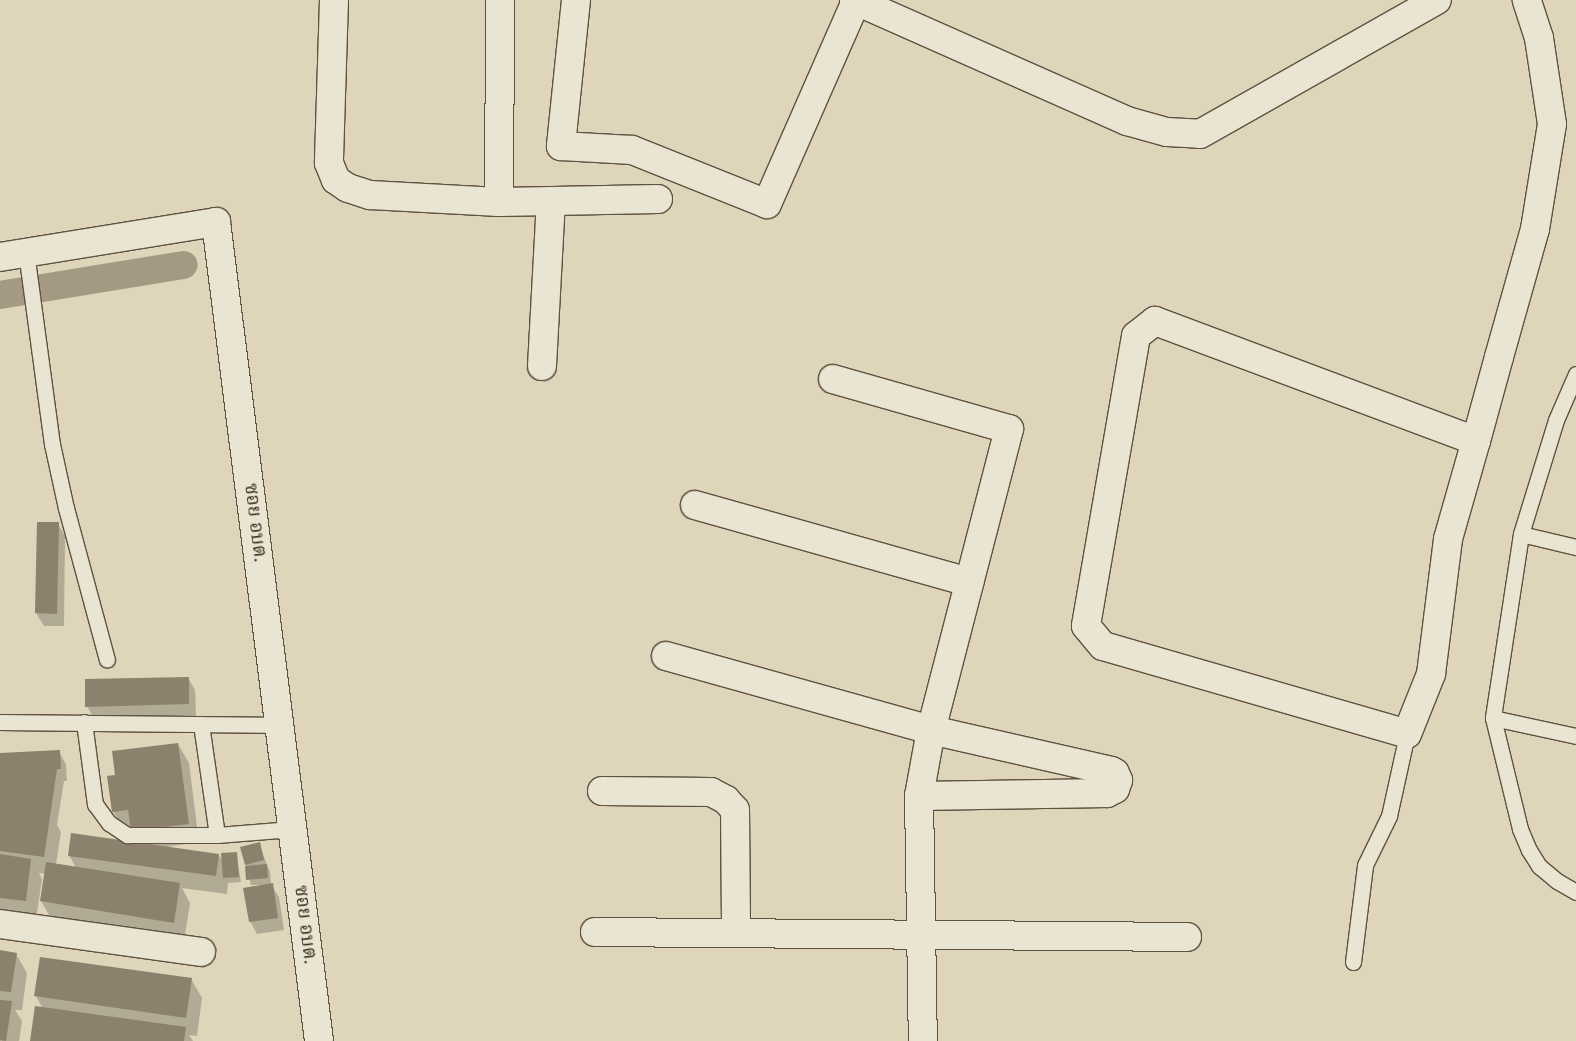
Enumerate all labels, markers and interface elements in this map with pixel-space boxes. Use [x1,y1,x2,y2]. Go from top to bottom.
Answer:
street label: ซอย อบต. [238,482,270,564]
street label: ซอย อบต. [288,884,320,966]

